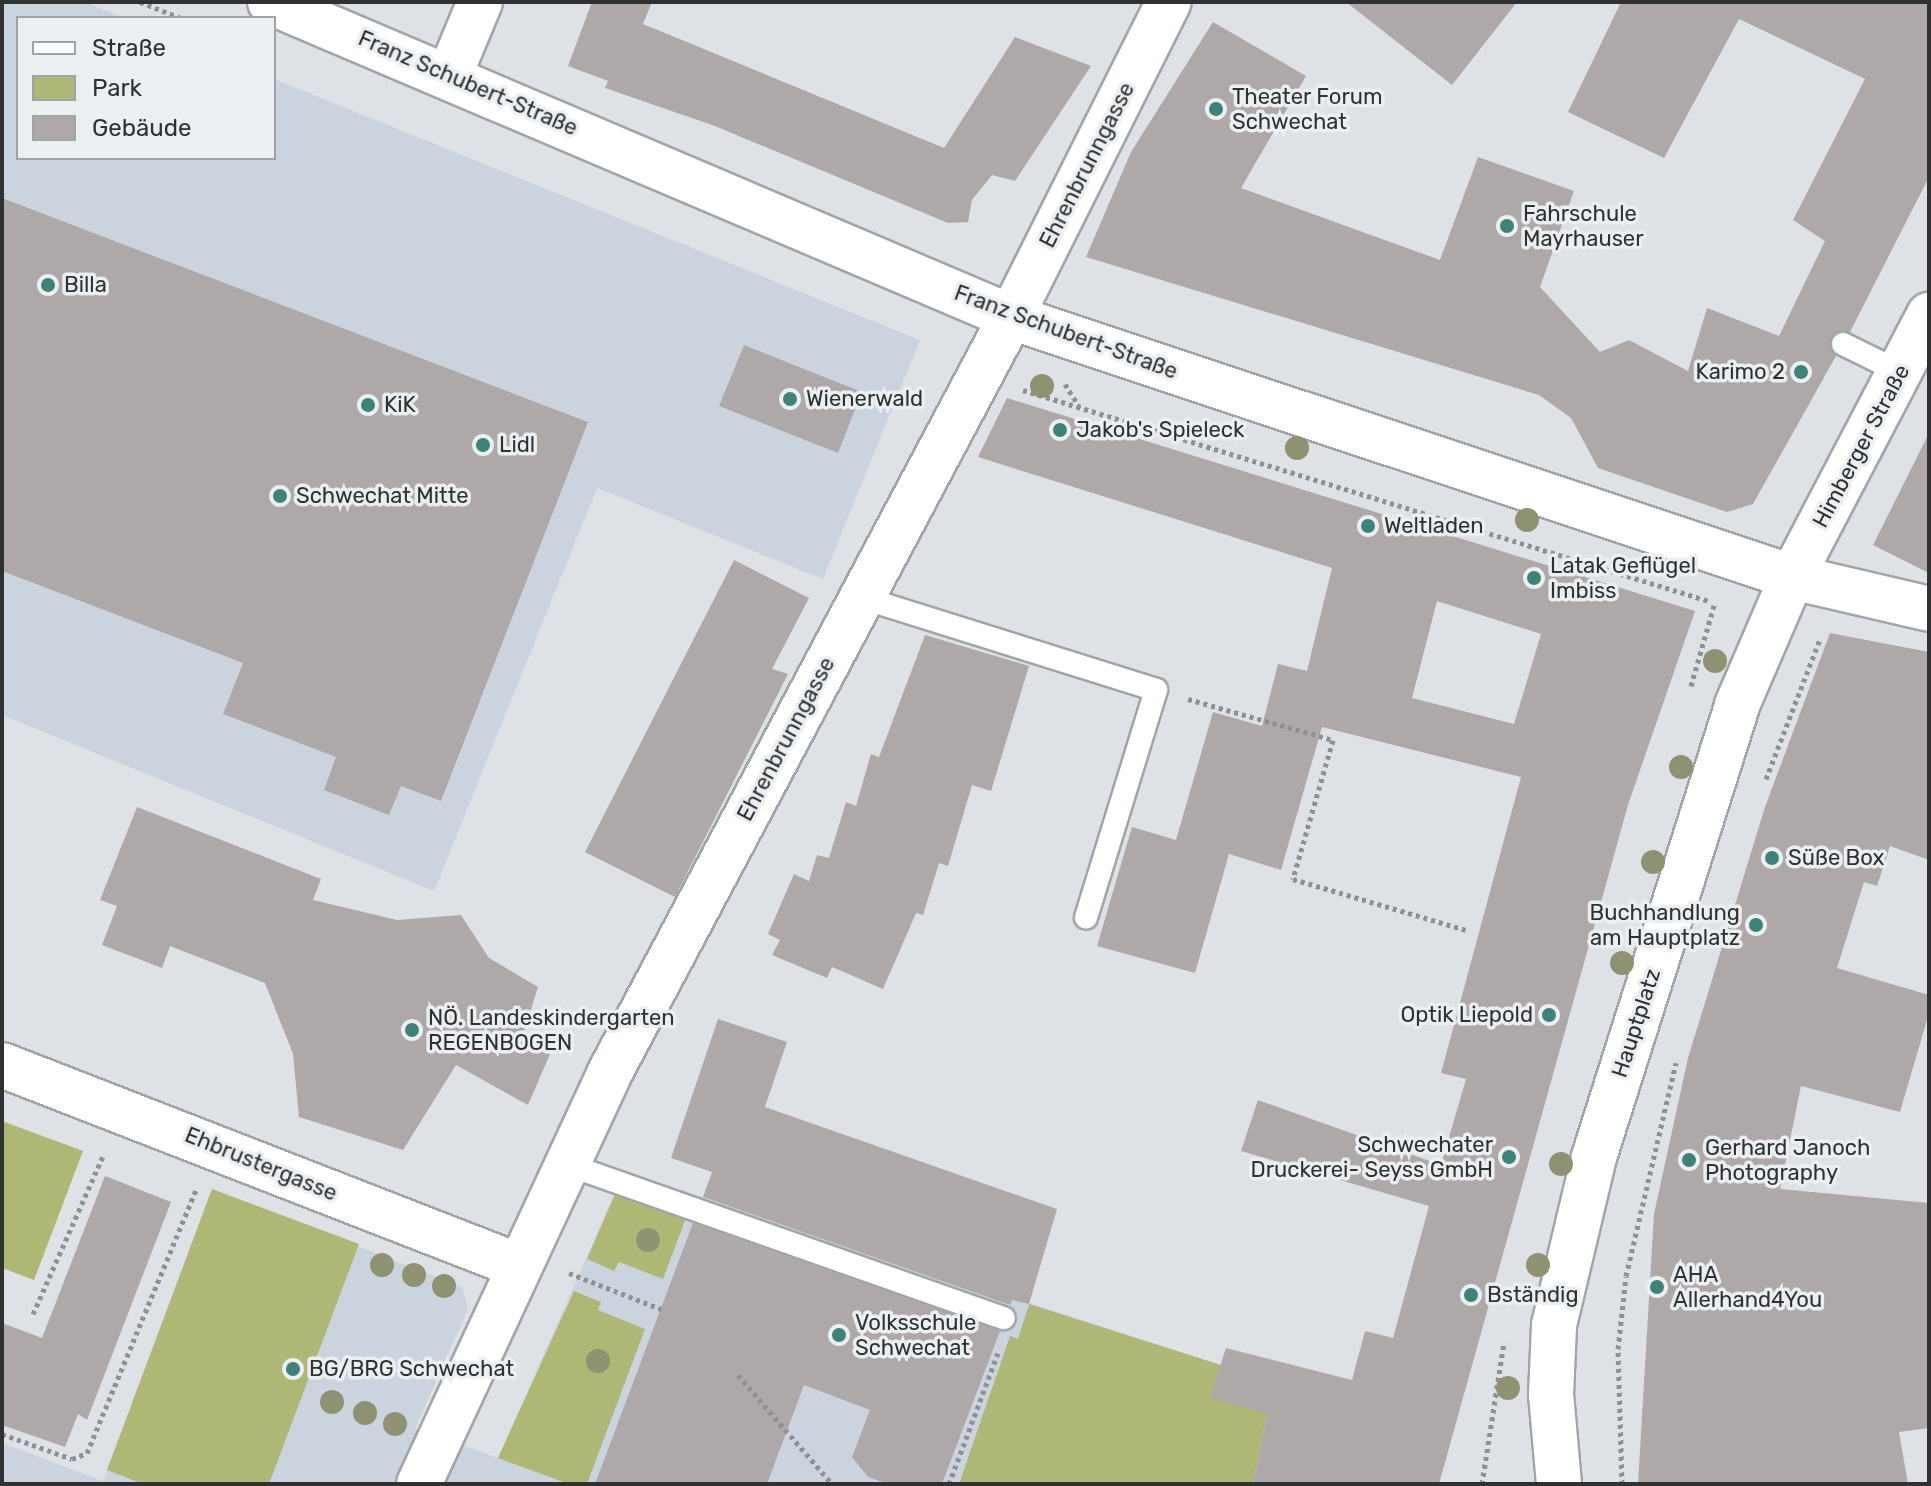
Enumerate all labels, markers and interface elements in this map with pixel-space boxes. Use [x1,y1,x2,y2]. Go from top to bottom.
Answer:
legend [16,16,276,160]
street label: Franz Schubert-Straße [354,25,582,141]
text: Straße [92,34,166,62]
text: Park [92,74,142,102]
street label: Ehrenbrunngasse [1034,78,1140,252]
place label: Theater Forum Schwechat [1232,83,1383,134]
marker: Theater Forum Schwechat [1207,100,1225,118]
text: Gebäude [92,114,191,142]
place label: Fahrschule Mayrhauser [1523,200,1644,252]
marker: Fahrschule Mayrhauser [1498,217,1516,235]
place label: Billa [64,272,107,298]
marker: Billa [39,276,57,294]
street label: Franz Schubert-Straße [951,279,1181,385]
place label: Karimo 2 [1696,359,1785,385]
street label: Himberger Straße [1807,360,1915,532]
marker: Karimo 2 [1792,363,1810,381]
place label: Wienerwald [806,386,923,412]
marker: Wienerwald [781,390,799,408]
place label: KiK [384,392,416,418]
marker: KiK [359,396,377,414]
place label: Jakob's Spieleck [1076,417,1244,443]
marker: Jakob's Spieleck [1051,421,1069,439]
place label: Lidl [499,432,535,458]
marker: Lidl [474,436,492,454]
place label: Schwechat Mitte [296,483,469,509]
marker: Schwechat Mitte [271,487,289,505]
place label: Weltladen [1384,513,1484,539]
marker: Weltladen [1359,517,1377,535]
place label: Latak Geflügel Imbiss [1550,552,1696,604]
marker: Latak Geflügel Imbiss [1525,569,1543,587]
street label: Ehrenbrunngasse [732,652,840,826]
place label: Süße Box [1788,845,1884,871]
marker: Süße Box [1763,849,1781,867]
place label: Buchhandlung am Hauptplatz [1589,899,1740,950]
marker: Buchhandlung am Hauptplatz [1747,916,1765,934]
street label: Hauptplatz [1606,965,1666,1081]
place label: Optik Liepold [1400,1002,1533,1028]
place label: NÖ. Landeskindergarten REGENBOGEN [428,1004,675,1056]
marker: Optik Liepold [1540,1006,1558,1024]
marker: NÖ. Landeskindergarten REGENBOGEN [403,1021,421,1039]
street label: Ehbrustergasse [181,1121,341,1207]
place label: Schwechater Druckerei- Seyss GmbH [1251,1131,1493,1182]
place label: Gerhard Janoch Photography [1705,1134,1870,1186]
marker: Schwechater Druckerei- Seyss GmbH [1500,1148,1518,1166]
marker: Gerhard Janoch Photography [1680,1151,1698,1169]
place label: AHA Allerhand4You [1673,1261,1822,1312]
marker: AHA Allerhand4You [1648,1278,1666,1296]
place label: Bständig [1487,1282,1579,1308]
marker: Bständig [1462,1286,1480,1304]
place label: Volksschule Schwechat [855,1309,976,1360]
marker: Volksschule Schwechat [830,1326,848,1344]
place label: BG/BRG Schwechat [309,1356,514,1382]
marker: BG/BRG Schwechat [284,1360,302,1378]

